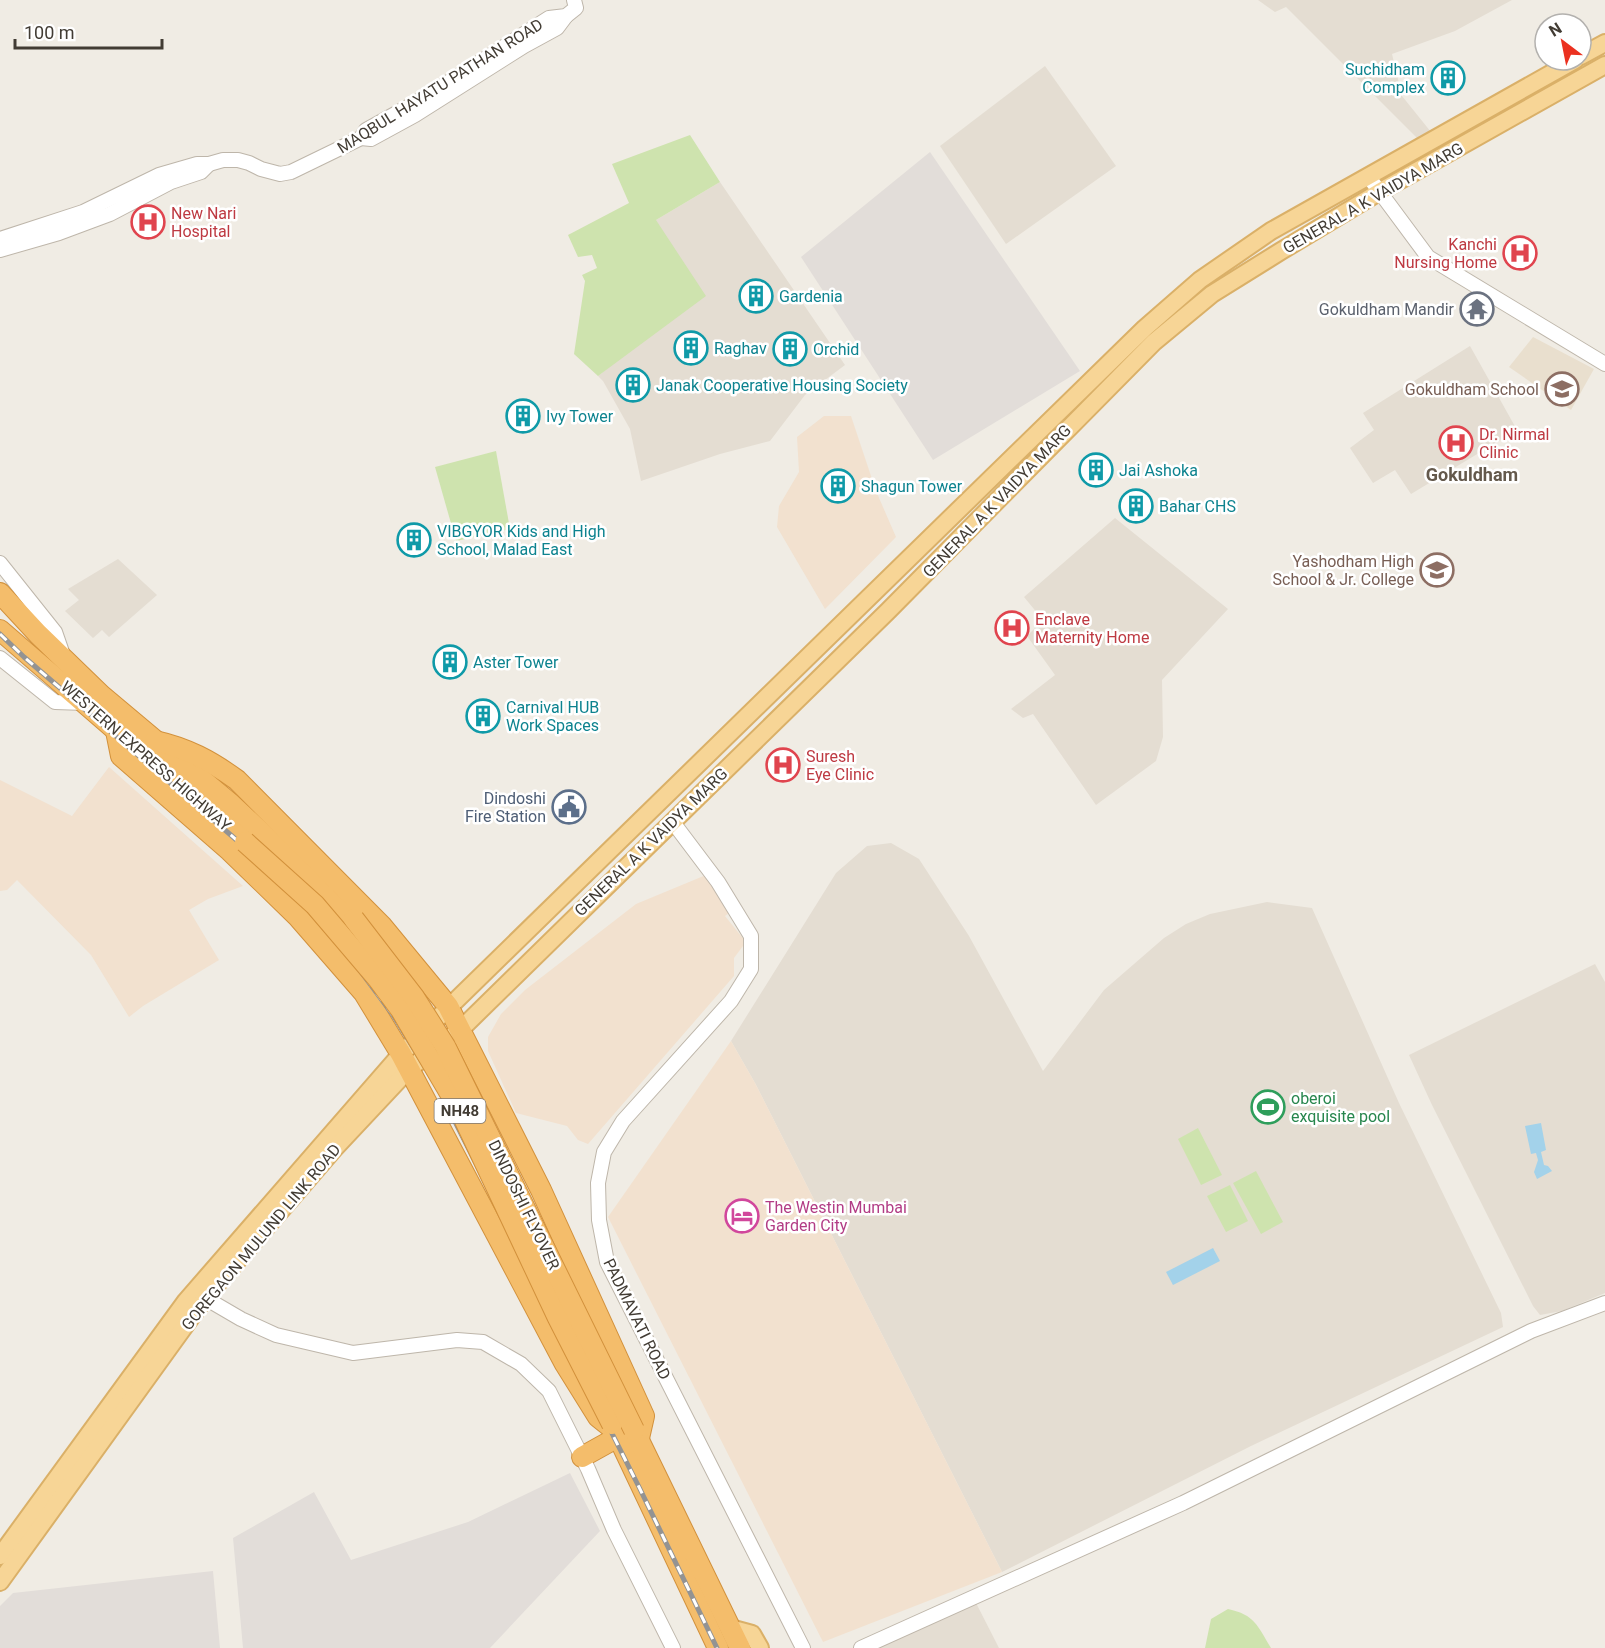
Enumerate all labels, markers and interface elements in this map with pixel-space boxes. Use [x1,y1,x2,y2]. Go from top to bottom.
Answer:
scale bar [15,12,162,50]
north arrow [1533,12,1593,72]
street label: MAQBUL HAYATU PATHAN ROAD [334,15,546,157]
text: N [1545,19,1565,41]
text: 100 m [24,22,75,43]
place label: Suchidham Complex [1345,60,1425,97]
building icon: Suchidham Complex [1430,60,1466,96]
street label: GENERAL A K VAIDYA MARG [1280,139,1466,257]
hospital icon: New Nari Hospital [130,204,166,240]
place label: New Nari Hospital [171,204,236,241]
place label: Kanchi Nursing Home [1394,235,1497,272]
hospital icon: Kanchi Nursing Home [1502,235,1538,271]
building icon: Gardenia [738,278,774,314]
place label: Gardenia [779,287,843,306]
temple icon: Gokuldham Mandir [1459,291,1495,327]
place label: Gokuldham Mandir [1319,300,1455,319]
building icon: Raghav [673,330,709,366]
building icon: Orchid [772,331,808,367]
place label: Raghav [714,339,767,358]
place label: Orchid [813,340,859,359]
building icon: Janak Cooperative Housing Society [615,367,651,403]
school or university icon: Gokuldham School [1544,371,1580,407]
place label: Janak Cooperative Housing Society [656,376,908,395]
place label: Gokuldham School [1405,380,1539,399]
building icon: Ivy Tower [505,398,541,434]
place label: Ivy Tower [546,407,614,426]
street label: GENERAL A K VAIDYA MARG [919,421,1075,581]
hospital icon: Dr. Nirmal Clinic [1438,425,1474,461]
place label: Dr. Nirmal Clinic [1479,425,1550,462]
building icon: Jai Ashoka [1078,452,1114,488]
place label: Jai Ashoka [1119,461,1198,480]
district label: Gokuldham [1426,464,1518,485]
building icon: Shagun Tower [820,468,856,504]
place label: Shagun Tower [861,477,963,496]
building icon: Bahar CHS [1118,488,1154,524]
place label: Bahar CHS [1159,497,1236,516]
building icon: VIBGYOR Kids and High School, Malad East [396,522,432,558]
place label: VIBGYOR Kids and High School, Malad East [437,522,605,559]
place label: Yashodham High School & Jr. College [1273,552,1414,589]
school or university icon: Yashodham High School & Jr. College [1419,552,1455,588]
hospital icon: Enclave Maternity Home [994,610,1030,646]
place label: Enclave Maternity Home [1035,610,1149,647]
building icon: Aster Tower [432,644,468,680]
place label: Aster Tower [473,653,559,672]
street label: WESTERN EXPRESS HIGHWAY [57,677,235,835]
building icon: Carnival HUB Work Spaces [465,698,501,734]
place label: Carnival HUB Work Spaces [506,698,599,735]
hospital icon: Suresh Eye Clinic [765,747,801,783]
place label: Suresh Eye Clinic [806,747,874,784]
street label: GENERAL A K VAIDYA MARG [571,764,731,920]
place label: Dindoshi Fire Station [465,789,546,826]
public building icon: Dindoshi Fire Station [551,789,587,825]
sports icon: oberoi exquisite pool [1250,1089,1286,1125]
place label: oberoi exquisite pool [1291,1089,1390,1126]
road number: NH48 [434,1099,486,1123]
street label: DINDOSHI FLYOVER [484,1137,564,1273]
street label: GOREGAON MULUND LINK ROAD [177,1140,345,1334]
hotel icon: The Westin Mumbai Garden City [724,1198,760,1234]
place label: The Westin Mumbai Garden City [765,1198,907,1235]
street label: PADMAVATI ROAD [599,1255,675,1383]

